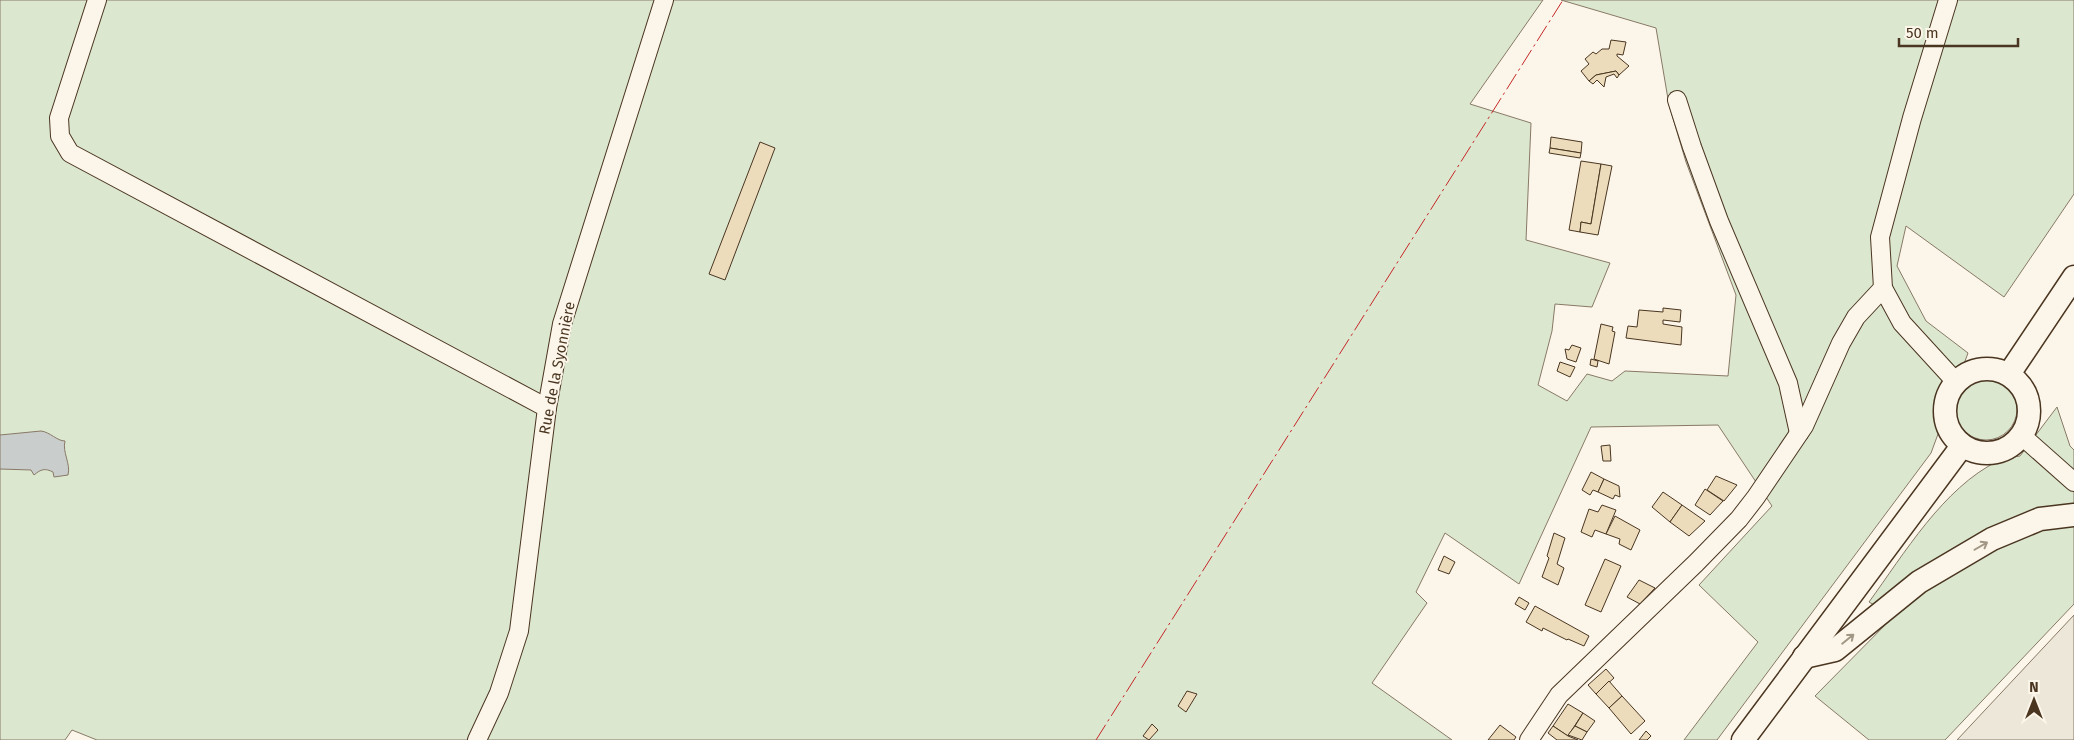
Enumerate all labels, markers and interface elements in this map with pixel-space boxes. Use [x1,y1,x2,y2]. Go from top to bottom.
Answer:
scale bar [1899,15,2018,47]
text: 50 m [1906,24,1939,42]
street label: Rue de la Syonnière [535,300,579,436]
one-way arrow [1973,540,1987,550]
one-way arrow [1842,634,1855,645]
north arrow [2009,675,2059,725]
text: N [2029,679,2039,696]

